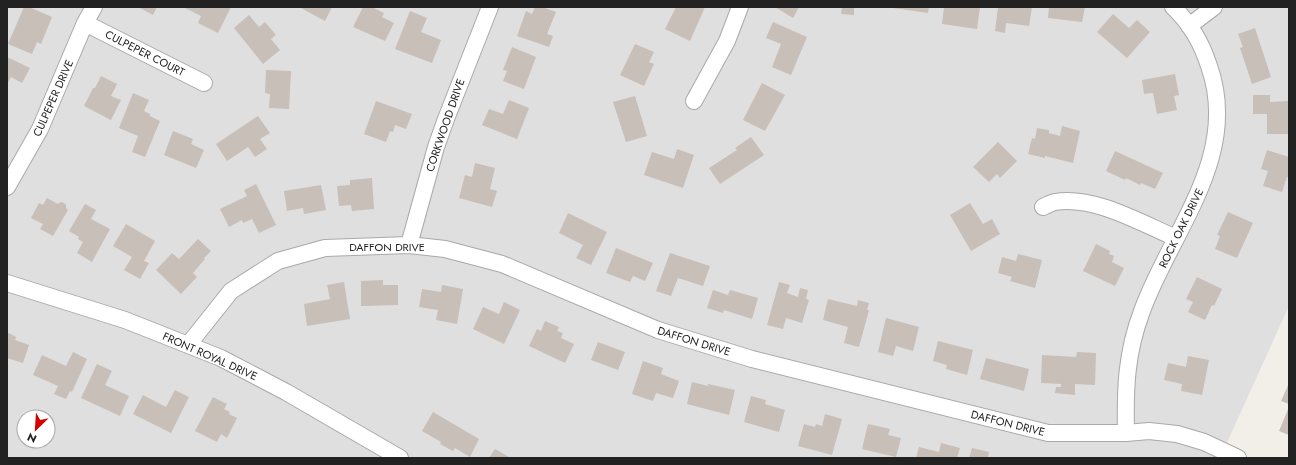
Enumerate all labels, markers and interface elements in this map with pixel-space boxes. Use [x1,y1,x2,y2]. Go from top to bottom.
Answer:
street label: CULPEPER COURT [102,26,188,80]
street label: CULPEPER DRIVE [29,57,77,139]
street label: CORKWOOD DRIVE [422,76,468,174]
street label: ROCK OAK DRIVE [1155,186,1207,270]
street label: DAFFON DRIVE [349,239,425,255]
street label: DAFFON DRIVE [656,322,732,360]
street label: FRONT ROYAL DRIVE [160,328,260,384]
street label: DAFFON DRIVE [969,406,1047,440]
north arrow [16,409,56,449]
text: N [24,429,39,447]

